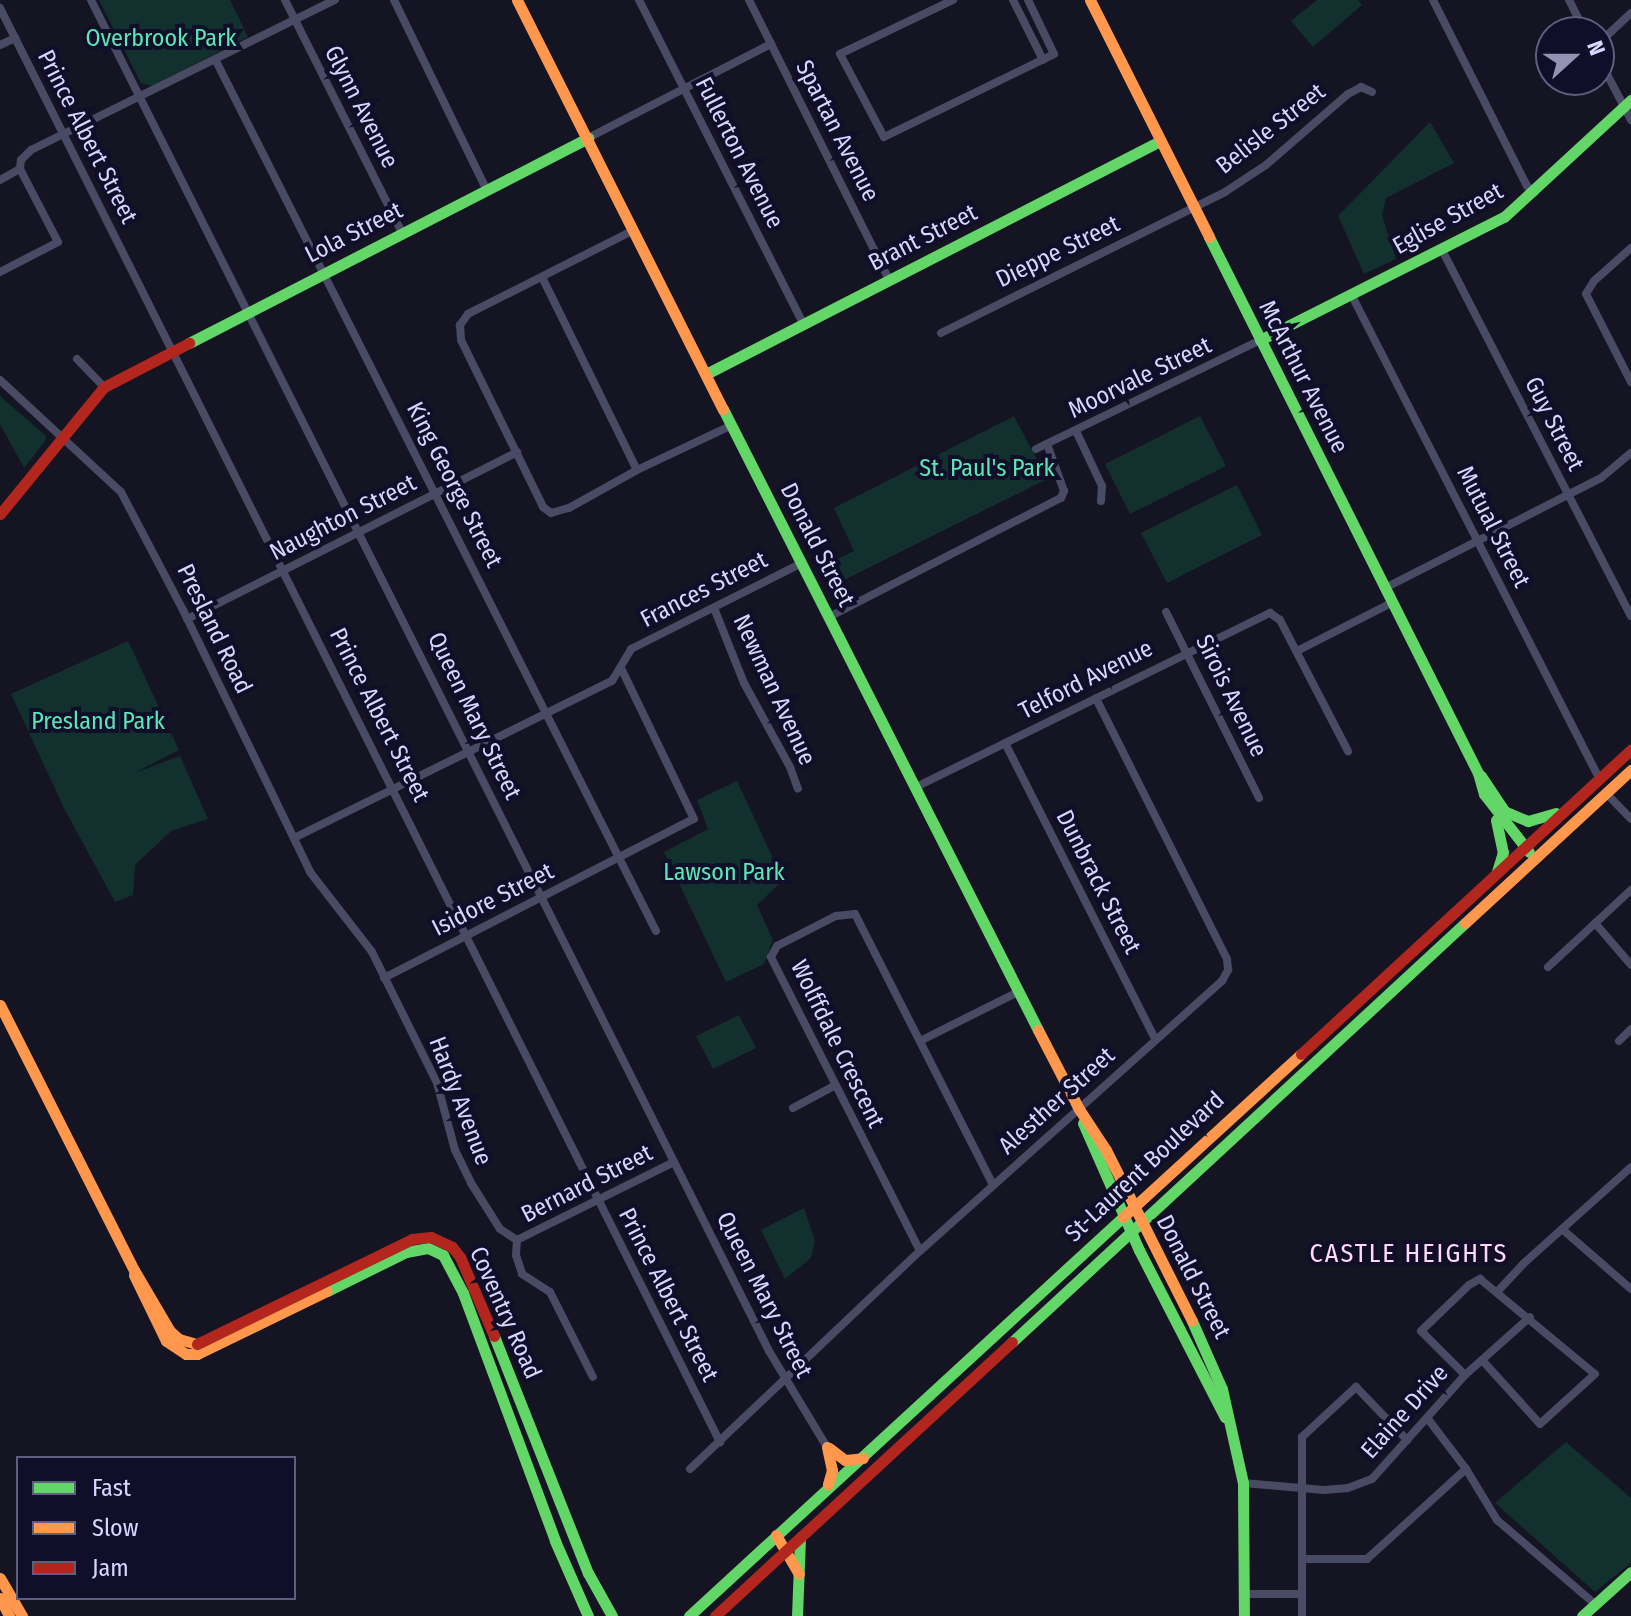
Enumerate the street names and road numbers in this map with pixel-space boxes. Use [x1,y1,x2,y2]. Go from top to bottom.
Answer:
street label: Glynn Avenue [318,41,404,173]
street label: Prince Albert Street [31,45,143,229]
street label: Spartan Avenue [789,56,885,206]
street label: Fullerton Avenue [689,73,789,233]
street label: Belisle Street [1211,78,1331,180]
street label: Eglise Street [1388,177,1508,261]
street label: Lola Street [301,196,407,270]
street label: Brant Street [864,198,982,278]
street label: Dieppe Street [992,210,1124,294]
street label: McArthur Avenue [1252,296,1354,458]
street label: Moorvale Street [1064,331,1216,425]
street label: Guy Street [1518,372,1590,476]
street label: King George Street [400,397,508,573]
street label: Mutual Street [1450,461,1536,593]
street label: Naughton Street [265,469,421,567]
street label: Donald Street [774,479,860,611]
street label: Frances Street [636,546,772,634]
street label: Presland Road [170,559,258,699]
street label: Newman Avenue [727,610,821,770]
street label: Prince Albert Street [323,623,435,807]
street label: Queen Mary Street [421,628,527,804]
street label: Sirois Avenue [1189,630,1273,762]
street label: Telford Avenue [1014,634,1158,726]
street label: Dunbrack Street [1049,805,1147,959]
street label: Isidore Street [428,857,558,943]
street label: Wolffdale Crescent [784,955,890,1133]
street label: Hardy Avenue [422,1033,498,1169]
street label: Alesther Street [993,1041,1121,1161]
street label: St-Laurent Boulevard [1059,1086,1231,1248]
street label: Bernard Street [517,1139,657,1229]
street label: Prince Albert Street [612,1203,724,1387]
street label: Queen Mary Street [710,1207,818,1383]
street label: Donald Street [1150,1211,1236,1343]
street label: Coventry Road [463,1242,547,1384]
street label: Elaine Drive [1355,1359,1455,1465]

